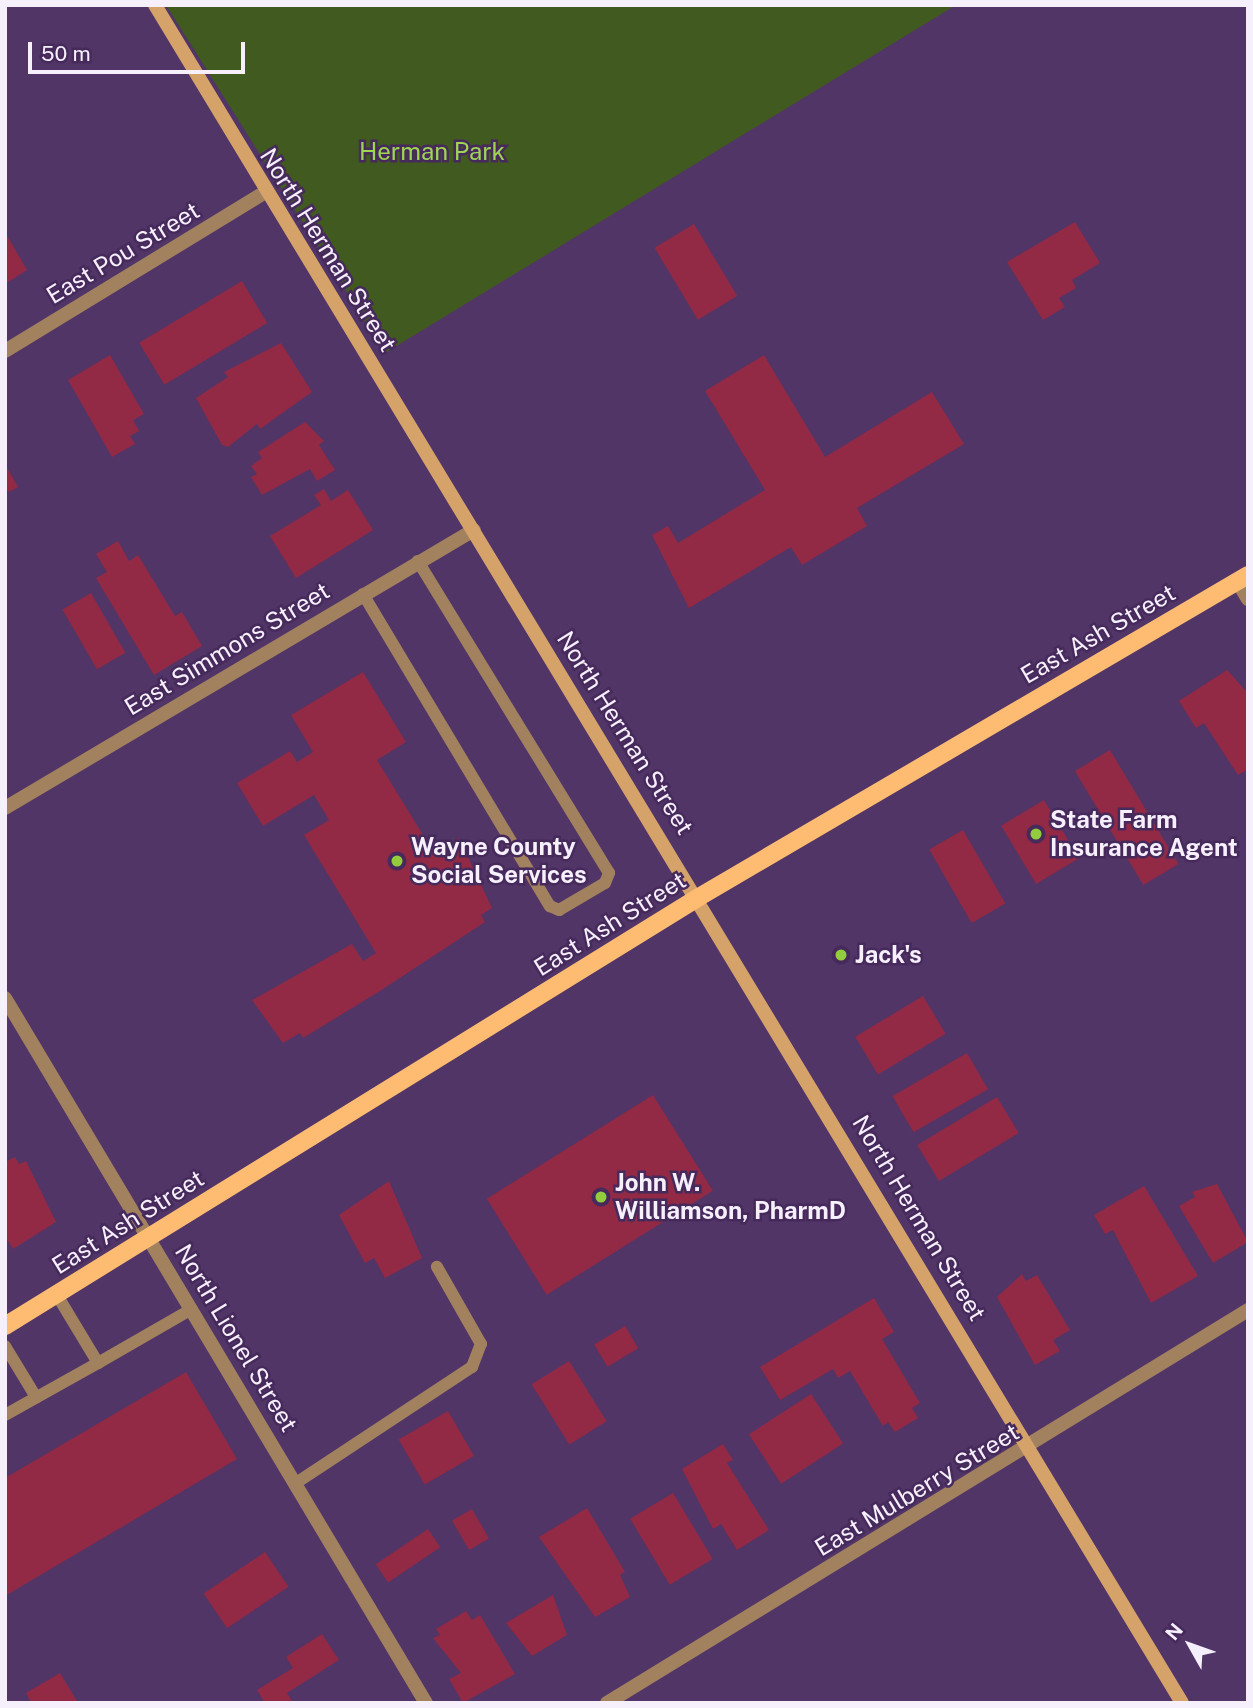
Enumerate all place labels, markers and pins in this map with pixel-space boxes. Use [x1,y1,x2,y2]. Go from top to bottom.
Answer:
place label: State Farm Insurance Agent [1050,806,1238,862]
marker: State Farm Insurance Agent [1028,826,1044,842]
place label: Wayne County Social Services [411,833,587,889]
marker: Wayne County Social Services [389,853,405,869]
place label: Jack's [855,941,922,969]
marker: Jack's [833,947,849,963]
place label: John W. Williamson, PharmD [615,1169,846,1225]
marker: John W. Williamson, PharmD [593,1189,609,1205]

